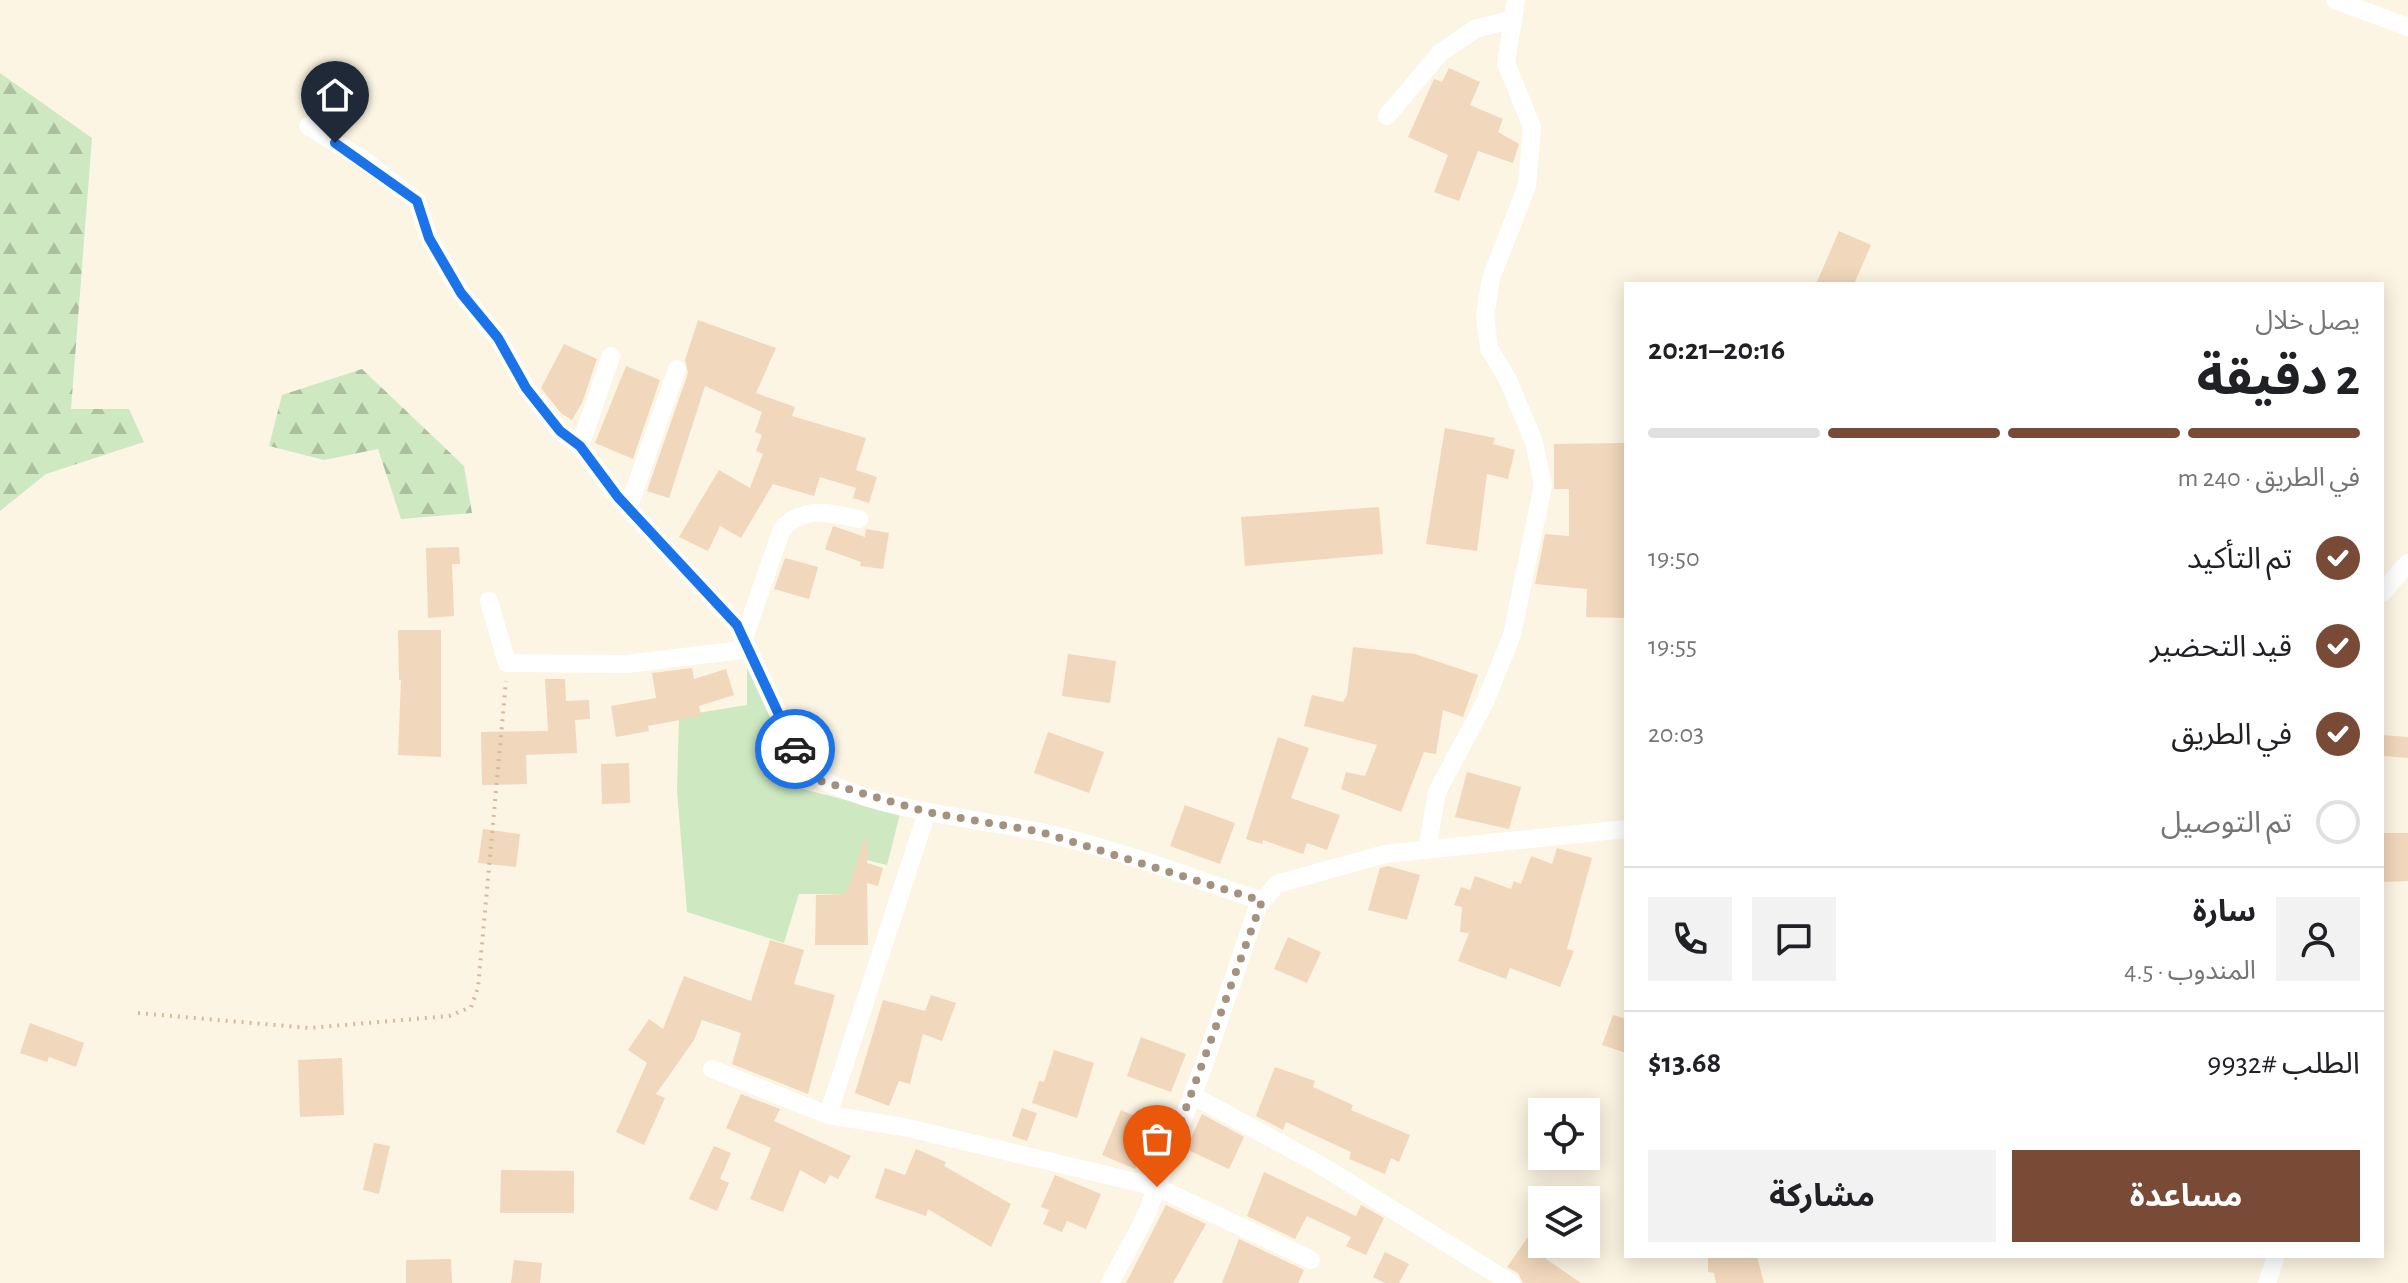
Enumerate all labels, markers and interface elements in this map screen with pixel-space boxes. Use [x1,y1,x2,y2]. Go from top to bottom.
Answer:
pin [301,61,369,143]
icon: home [313,73,357,117]
text: يصل خلال [2255,308,2360,334]
text: 20:16–20:21 [1648,335,1785,365]
text: 2 دقيقة [2197,352,2360,404]
text: في الطريق · 240 m [2178,465,2360,491]
icon: check [2316,536,2360,580]
text: تم التأكيد [2187,544,2292,574]
text: 19:50 [1648,545,1700,571]
icon: check [2316,624,2360,668]
text: قيد التحضير [2150,632,2292,662]
text: 19:55 [1648,633,1697,659]
courier [755,709,835,789]
icon: check [2316,712,2360,756]
text: في الطريق [2171,720,2292,750]
text: 20:03 [1648,721,1704,747]
icon: car [773,727,817,771]
text: تم التوصيل [2161,808,2292,838]
button: phone [1648,897,1732,981]
button: chat [1752,897,1836,981]
text: سارة [2193,897,2256,927]
button: person [2276,897,2360,981]
text: المندوب · 4.5 [2124,958,2256,984]
text: $13.68 [1648,1048,1721,1078]
text: الطلب #9932 [2207,1049,2360,1079]
map controls [1528,1098,1600,1258]
button: locate [1528,1098,1600,1170]
pin [1123,1105,1191,1187]
icon: bag [1135,1117,1179,1161]
button: مشاركة [1648,1150,1996,1242]
button: مساعدة [2012,1150,2360,1242]
button: layers [1528,1186,1600,1258]

